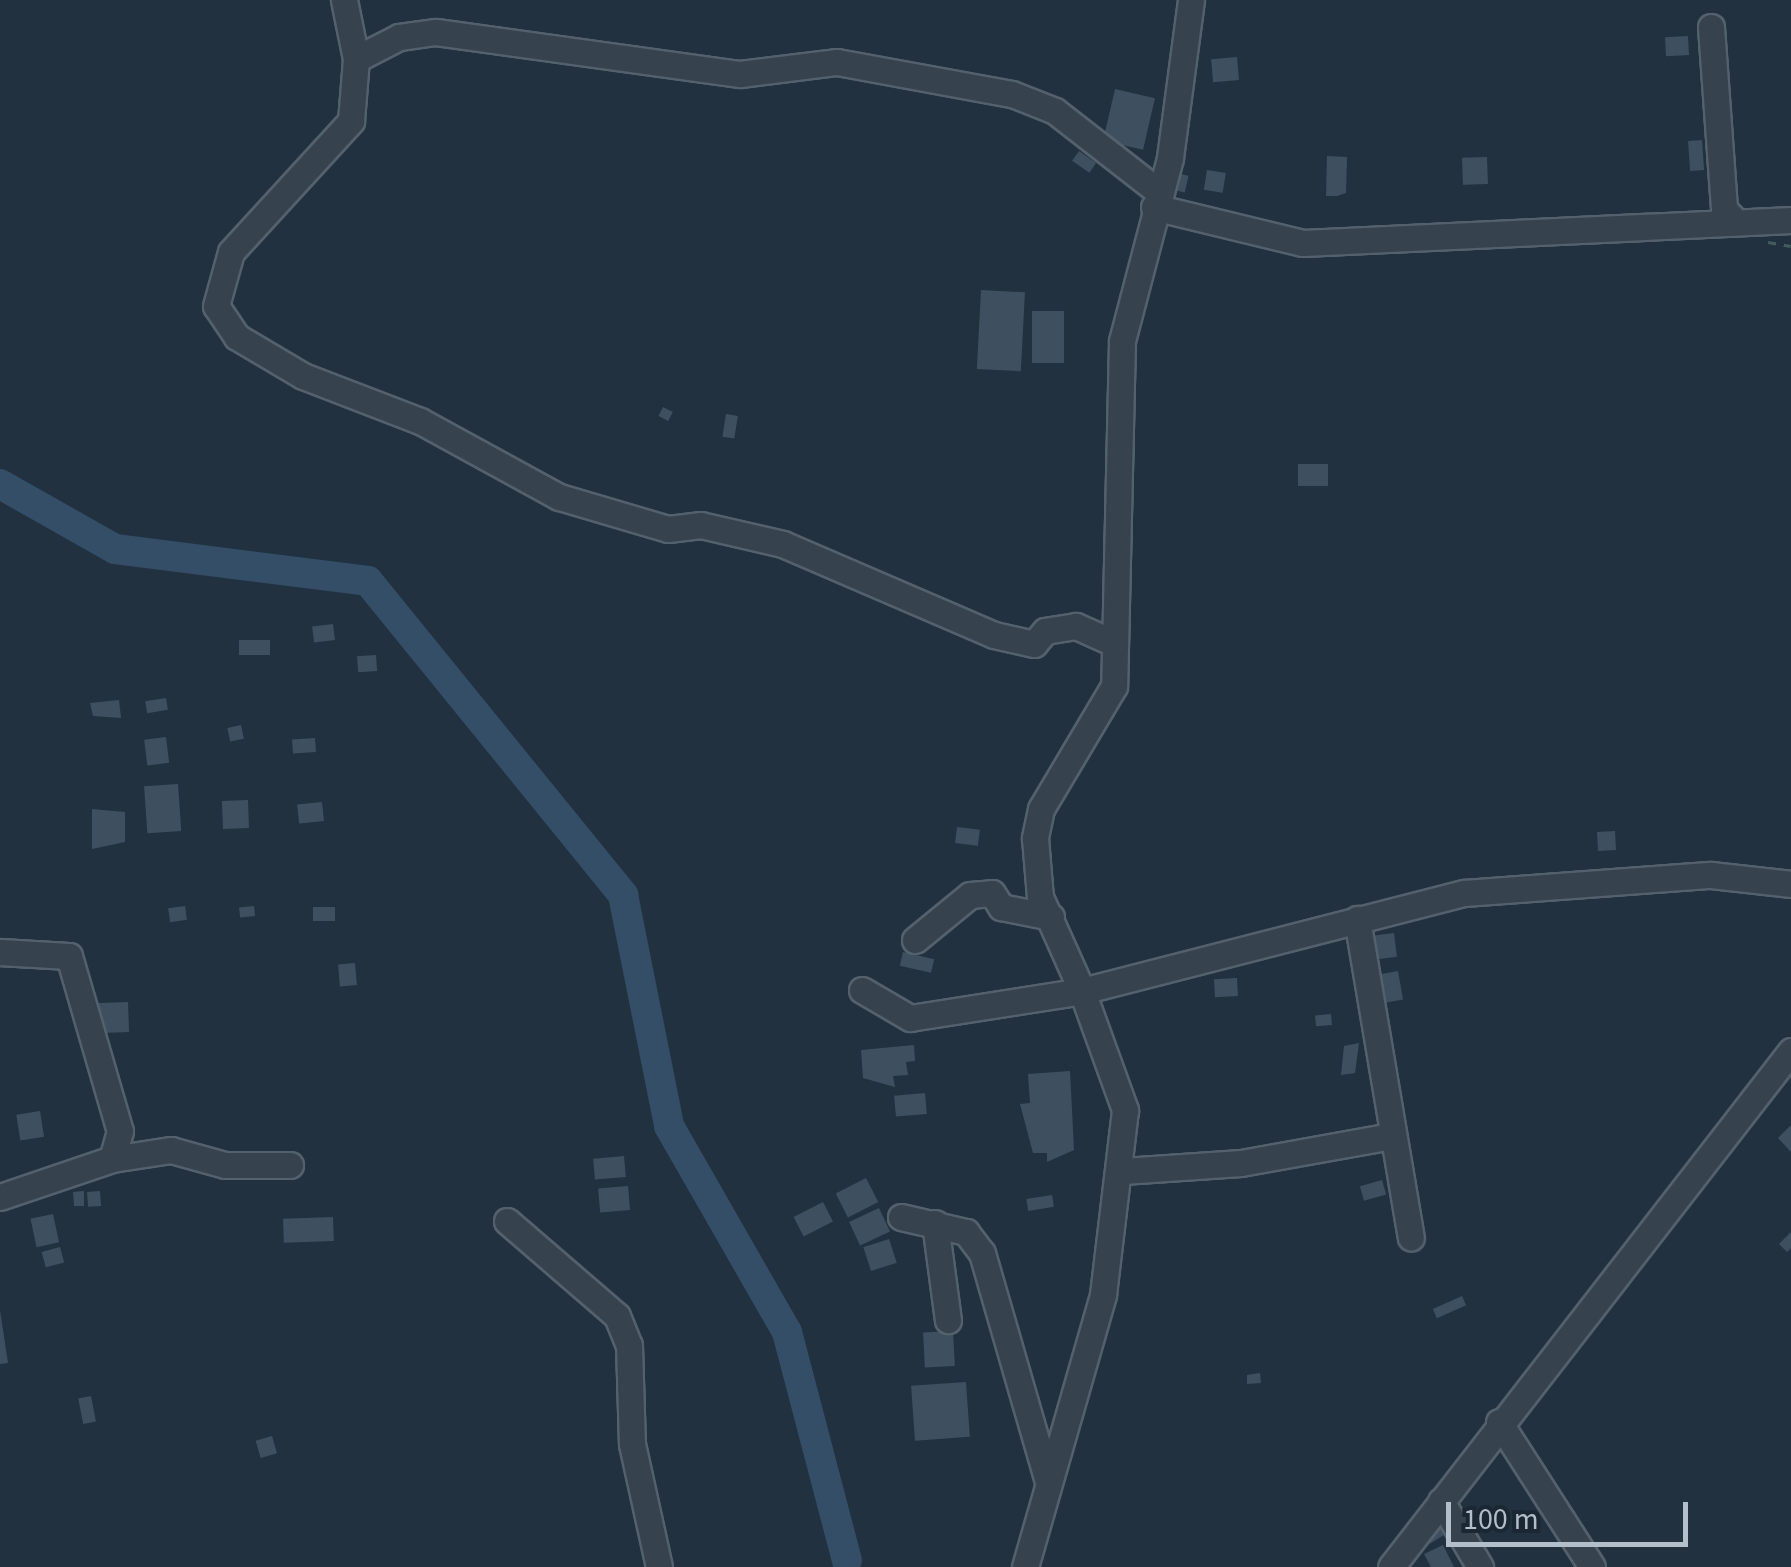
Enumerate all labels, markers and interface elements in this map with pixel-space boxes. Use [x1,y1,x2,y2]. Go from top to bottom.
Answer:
scale bar [1451,1482,1694,1544]
text: 100 m [1463,1498,1539,1541]

